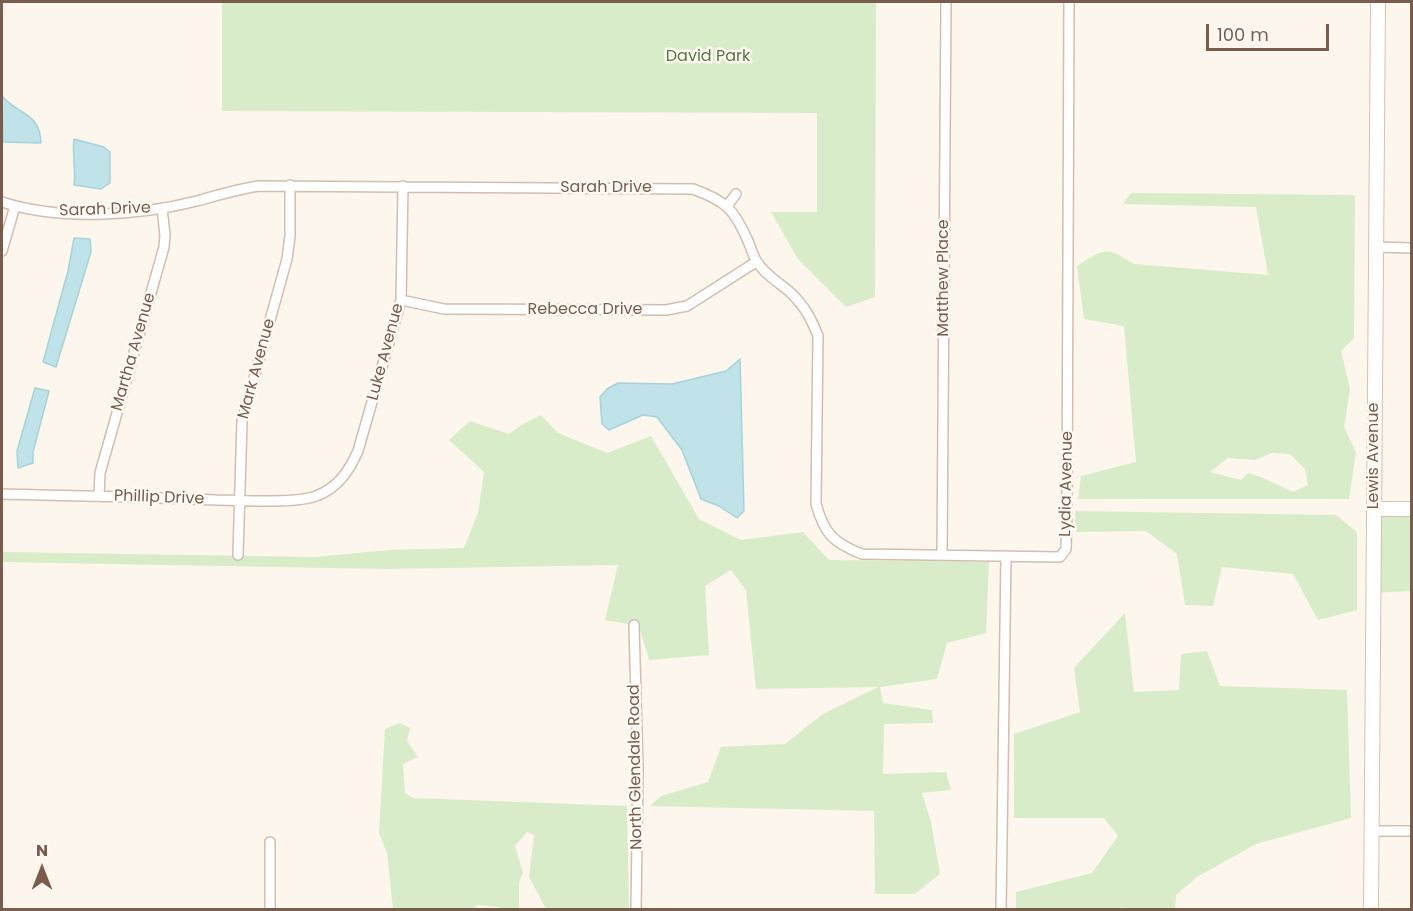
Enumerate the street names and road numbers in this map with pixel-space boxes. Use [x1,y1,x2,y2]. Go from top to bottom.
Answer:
street label: Sarah Drive [560,178,652,198]
street label: Sarah Drive [59,199,151,221]
street label: Matthew Place [934,219,954,337]
street label: Martha Avenue [108,291,160,413]
street label: Rebecca Drive [527,300,643,320]
street label: Luke Avenue [364,301,408,403]
street label: Mark Avenue [234,317,280,421]
street label: Lewis Avenue [1364,403,1384,509]
street label: Lydia Avenue [1056,431,1078,537]
street label: Phillip Drive [113,487,205,509]
street label: North Glendale Road [625,684,647,850]

